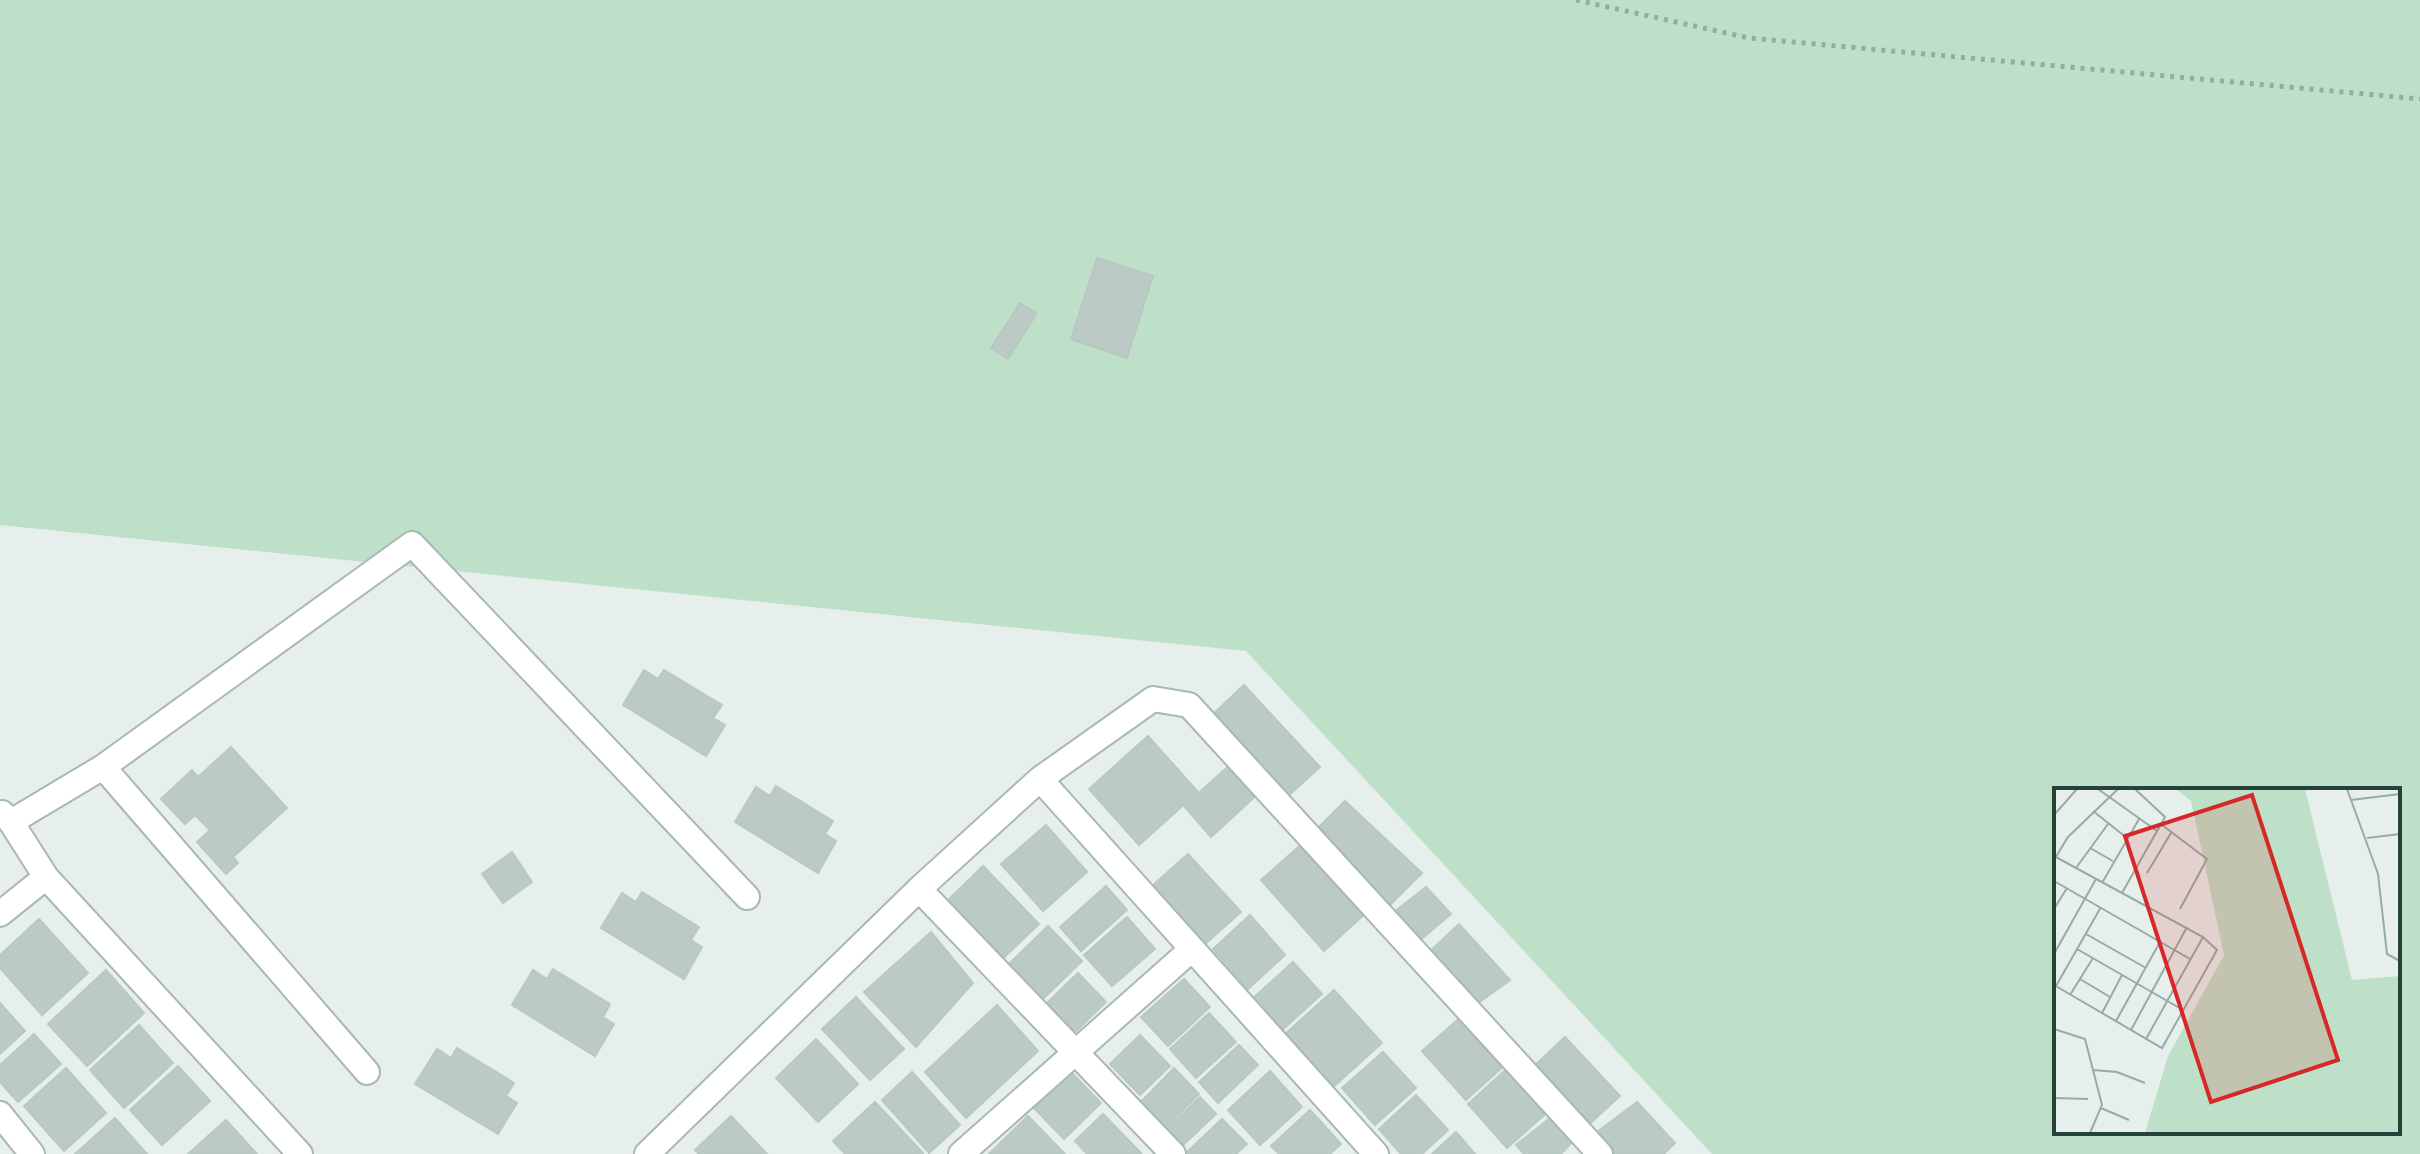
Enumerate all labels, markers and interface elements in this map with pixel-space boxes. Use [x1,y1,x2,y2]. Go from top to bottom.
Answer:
inset map [2054,788,2400,1134]

